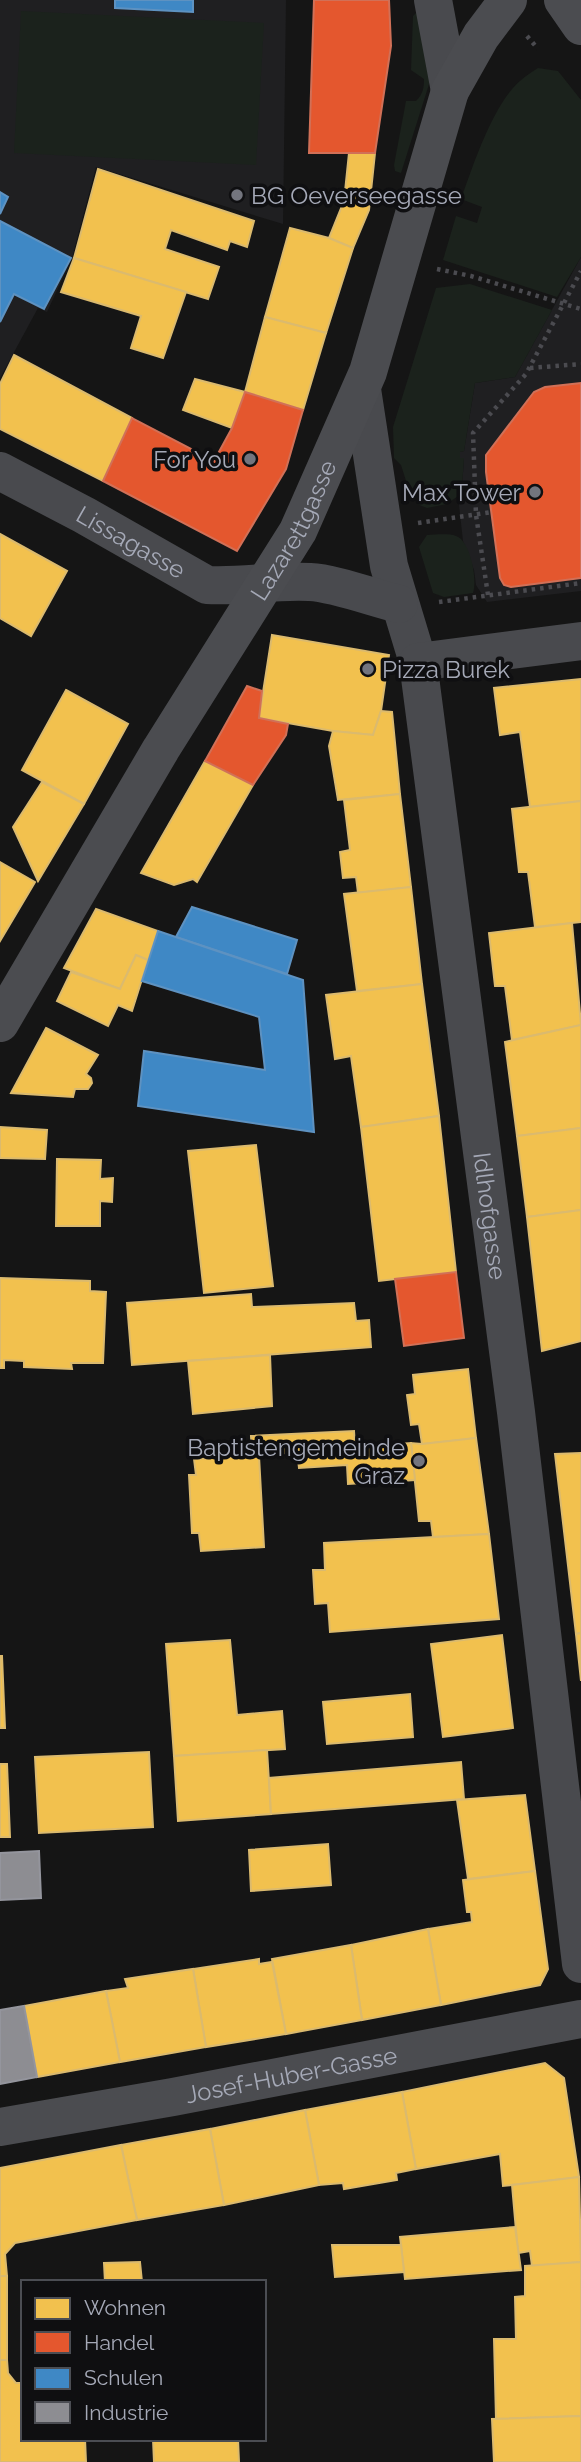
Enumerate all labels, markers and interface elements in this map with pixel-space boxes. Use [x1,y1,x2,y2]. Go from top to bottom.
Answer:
place label: BG Oeverseegasse [251,181,462,210]
marker: BG Oeverseegasse [229,187,245,203]
place label: For You [153,445,236,474]
marker: For You [242,451,258,467]
street label: Lazarettgasse [244,455,342,605]
place label: Max Tower [402,478,522,507]
marker: Max Tower [527,484,543,500]
street label: Lissagasse [71,499,191,584]
place label: Pizza Burek [382,655,510,684]
marker: Pizza Burek [360,661,376,677]
street label: Idlhofgasse [468,1151,513,1281]
place label: Baptistengemeinde Graz [187,1433,405,1490]
marker: Baptistengemeinde Graz [411,1453,427,1469]
street label: Josef-Huber-Gasse [183,2040,399,2109]
legend [21,2280,266,2441]
text: Wohnen [84,2295,166,2320]
text: Handel [84,2330,154,2355]
text: Schulen [84,2365,163,2390]
text: Industrie [84,2400,168,2425]

